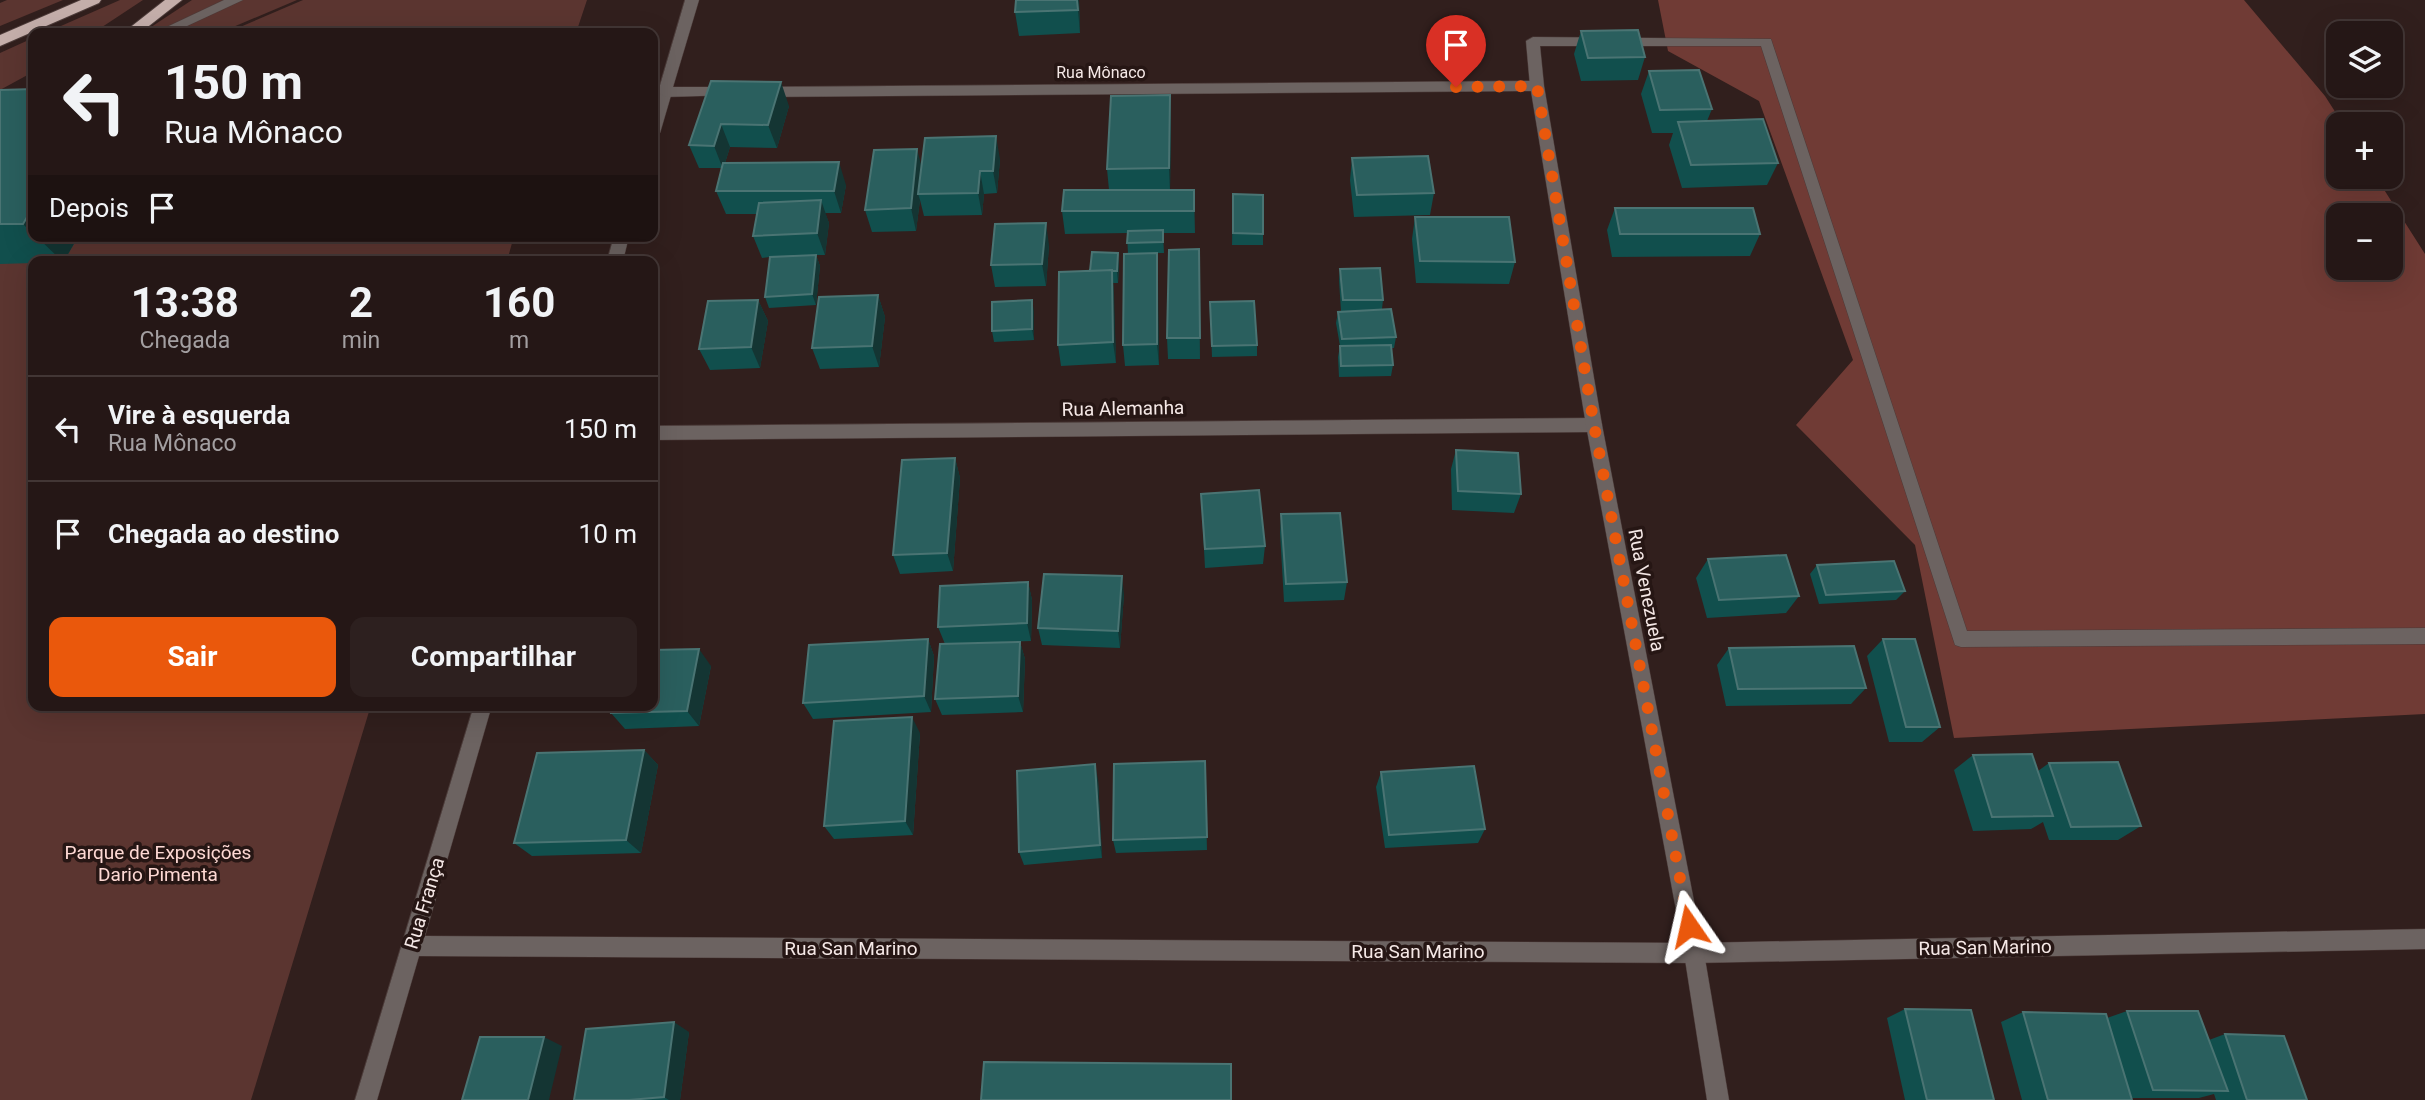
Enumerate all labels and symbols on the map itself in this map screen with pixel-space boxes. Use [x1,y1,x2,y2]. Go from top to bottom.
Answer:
pin [1426,15,1486,87]
street label: Rua Mônaco [1056,63,1146,82]
street label: Rua Alemanha [1062,396,1185,421]
street label: Rua Venezuela [1623,527,1670,653]
park label: Parque de Exposições Dario Pimenta [65,841,251,886]
street label: Rua França [400,855,449,952]
position arrow [1652,889,1726,963]
street label: Rua San Marino [1918,935,2052,960]
street label: Rua San Marino [784,937,918,960]
street label: Rua San Marino [1351,940,1485,963]

